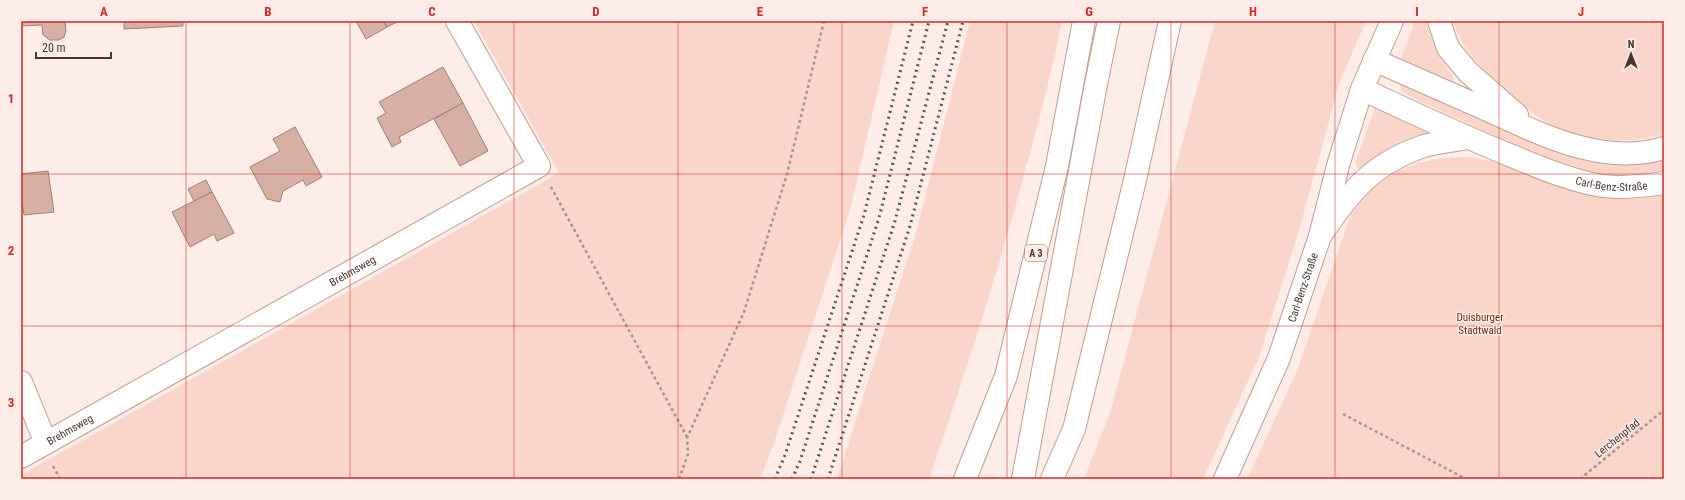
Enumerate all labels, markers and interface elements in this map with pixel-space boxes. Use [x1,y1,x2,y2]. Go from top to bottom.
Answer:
text: A [100,4,108,19]
text: B [264,4,272,19]
text: C [428,4,436,19]
text: D [592,4,600,19]
text: E [757,4,764,19]
text: F [922,4,928,19]
text: G [1085,4,1093,19]
text: H [1249,4,1257,19]
text: I [1415,4,1419,19]
text: J [1578,4,1584,19]
scale bar [36,34,111,60]
north arrow [1611,34,1651,74]
text: N [1628,38,1635,51]
text: 20 m [42,41,66,55]
text: 1 [8,91,14,106]
street label: Carl-Benz-Straße [1574,174,1648,194]
text: 2 [8,243,15,258]
road number: A 3 [1025,245,1047,261]
street label: Carl-Benz-Straße [1285,251,1321,324]
street label: Brehmsweg [327,253,378,289]
park label: Duisburger Stadtwald [1456,311,1504,337]
text: 3 [8,395,14,410]
street label: Brehmsweg [45,412,95,448]
street label: Lerchenpfad [1592,416,1642,460]

